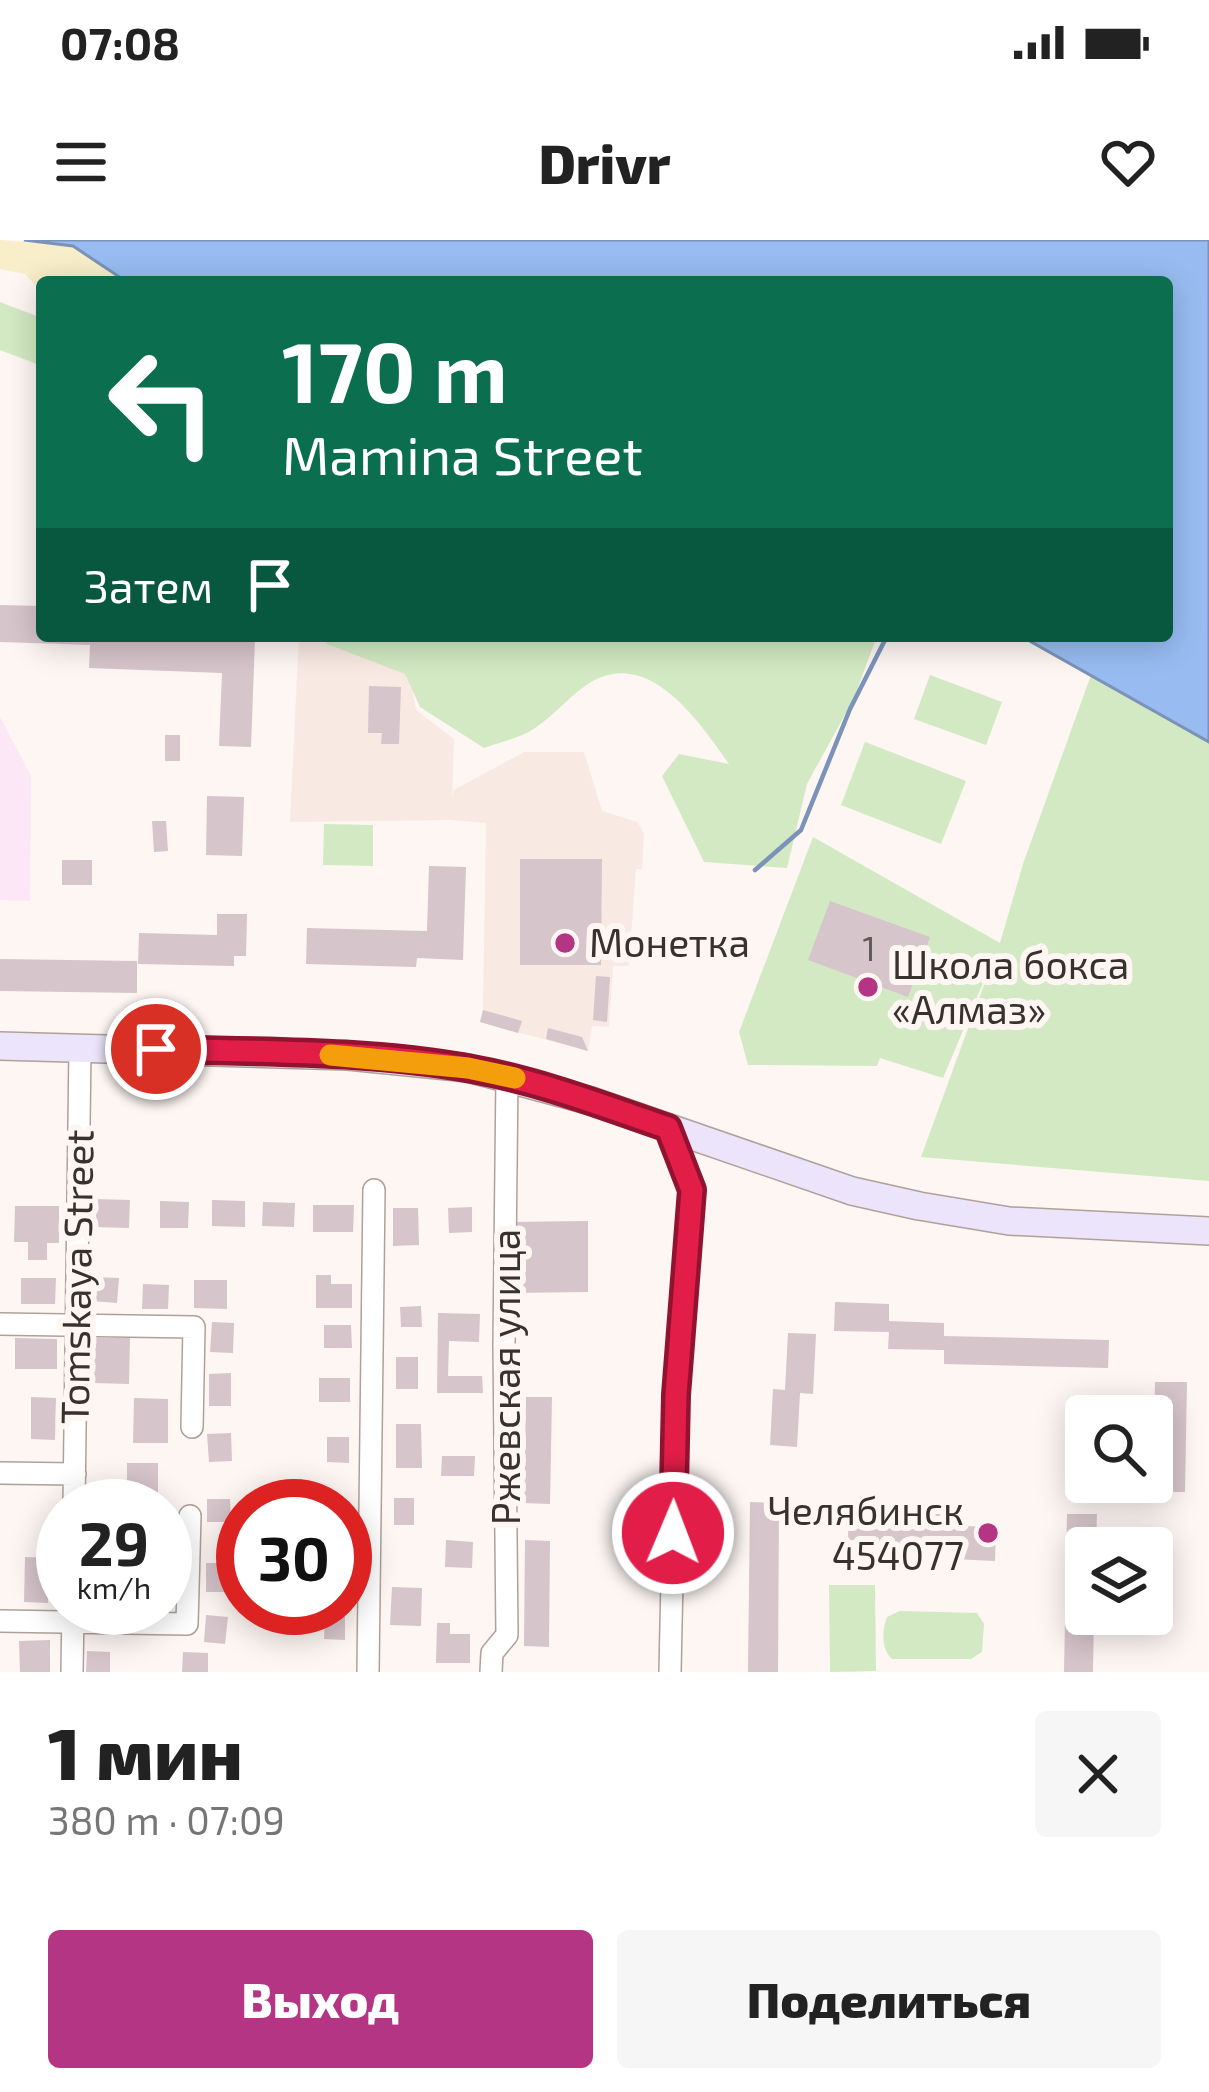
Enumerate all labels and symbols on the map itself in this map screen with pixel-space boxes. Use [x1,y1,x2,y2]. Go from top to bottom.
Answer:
place label: Монетка [589,918,750,965]
house number: 1 [862,928,876,968]
marker: Монетка [552,930,578,956]
place label: Школа бокса «Алмаз» [892,940,1129,1032]
marker: Школа бокса «Алмаз» [855,974,881,1000]
pin [105,998,207,1100]
street label: Tomskaya Street [49,1129,102,1425]
street label: Ржевская улица [481,1229,529,1525]
position arrow [610,1470,736,1596]
speed limit sign: 30 [216,1479,372,1635]
place label: Челябинск 454077 [767,1486,964,1578]
marker: Челябинск 454077 [975,1520,1001,1546]

